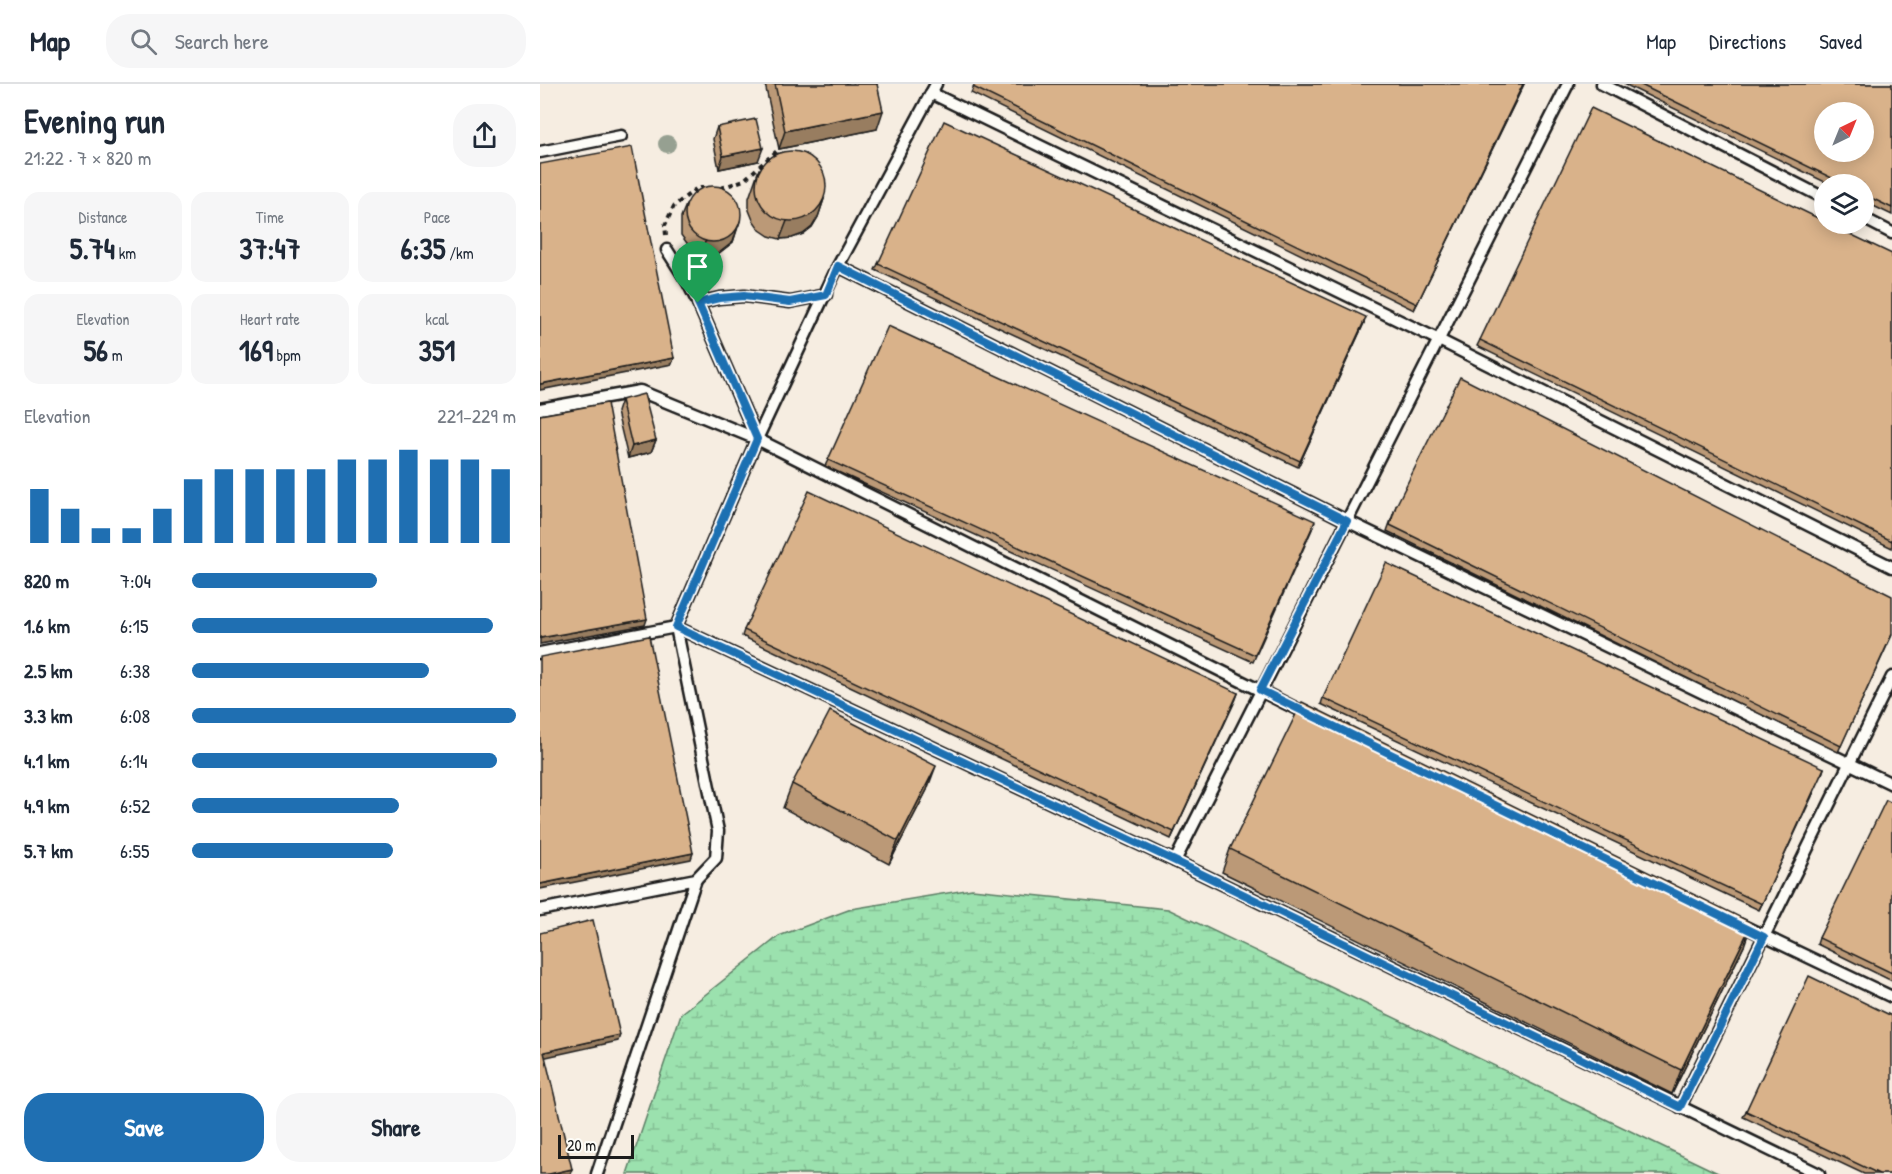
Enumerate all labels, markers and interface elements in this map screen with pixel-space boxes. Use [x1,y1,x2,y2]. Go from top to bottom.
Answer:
search box [106,14,526,68]
text: Map [30,22,70,60]
icon: search [127,25,160,58]
text: Search here [175,26,269,56]
text: Map [1646,27,1676,56]
text: Directions [1709,27,1786,56]
text: Saved [1819,27,1862,56]
text: Evening run [24,99,165,143]
north arrow [1814,102,1874,162]
map controls [1814,102,1874,234]
button: share [453,104,516,167]
text: 21:22 · 7 × 820 m [24,144,151,171]
button: layers [1814,174,1874,234]
text: Distance [79,206,127,228]
text: Time [256,206,284,228]
text: Pace [424,206,450,228]
text: 5.74 [70,228,115,268]
text: 37:47 [239,228,301,268]
text: 6:35 [400,228,446,268]
pin [672,241,723,303]
text: km [115,242,136,264]
text: /km [446,242,474,264]
icon: arrive [681,250,714,283]
text: Elevation [76,308,130,330]
text: Heart rate [240,308,300,330]
text: kcal [425,308,449,330]
text: 56 [83,330,108,370]
text: 169 [239,330,273,370]
text: 351 [418,330,456,370]
text: m [108,344,123,366]
text: bpm [273,344,301,366]
text: Elevation [24,402,90,429]
text: 221–229 m [437,402,516,429]
text: 820 m [24,567,69,594]
text: 7:04 [120,567,151,594]
text: 1.6 km [24,612,70,639]
text: 6:15 [120,612,148,639]
text: 2.5 km [24,657,73,684]
text: 6:38 [120,657,150,684]
text: 3.3 km [24,702,73,729]
text: 6:08 [120,702,150,729]
text: 4.1 km [24,747,70,774]
text: 6:14 [120,747,147,774]
text: 4.9 km [24,792,70,819]
text: 6:52 [120,792,150,819]
text: 5.7 km [24,837,73,864]
text: 6:55 [120,837,150,864]
button: Save [24,1093,264,1162]
button: Share [276,1093,516,1162]
scale bar [558,1132,634,1160]
text: 20 m [567,1134,596,1156]

